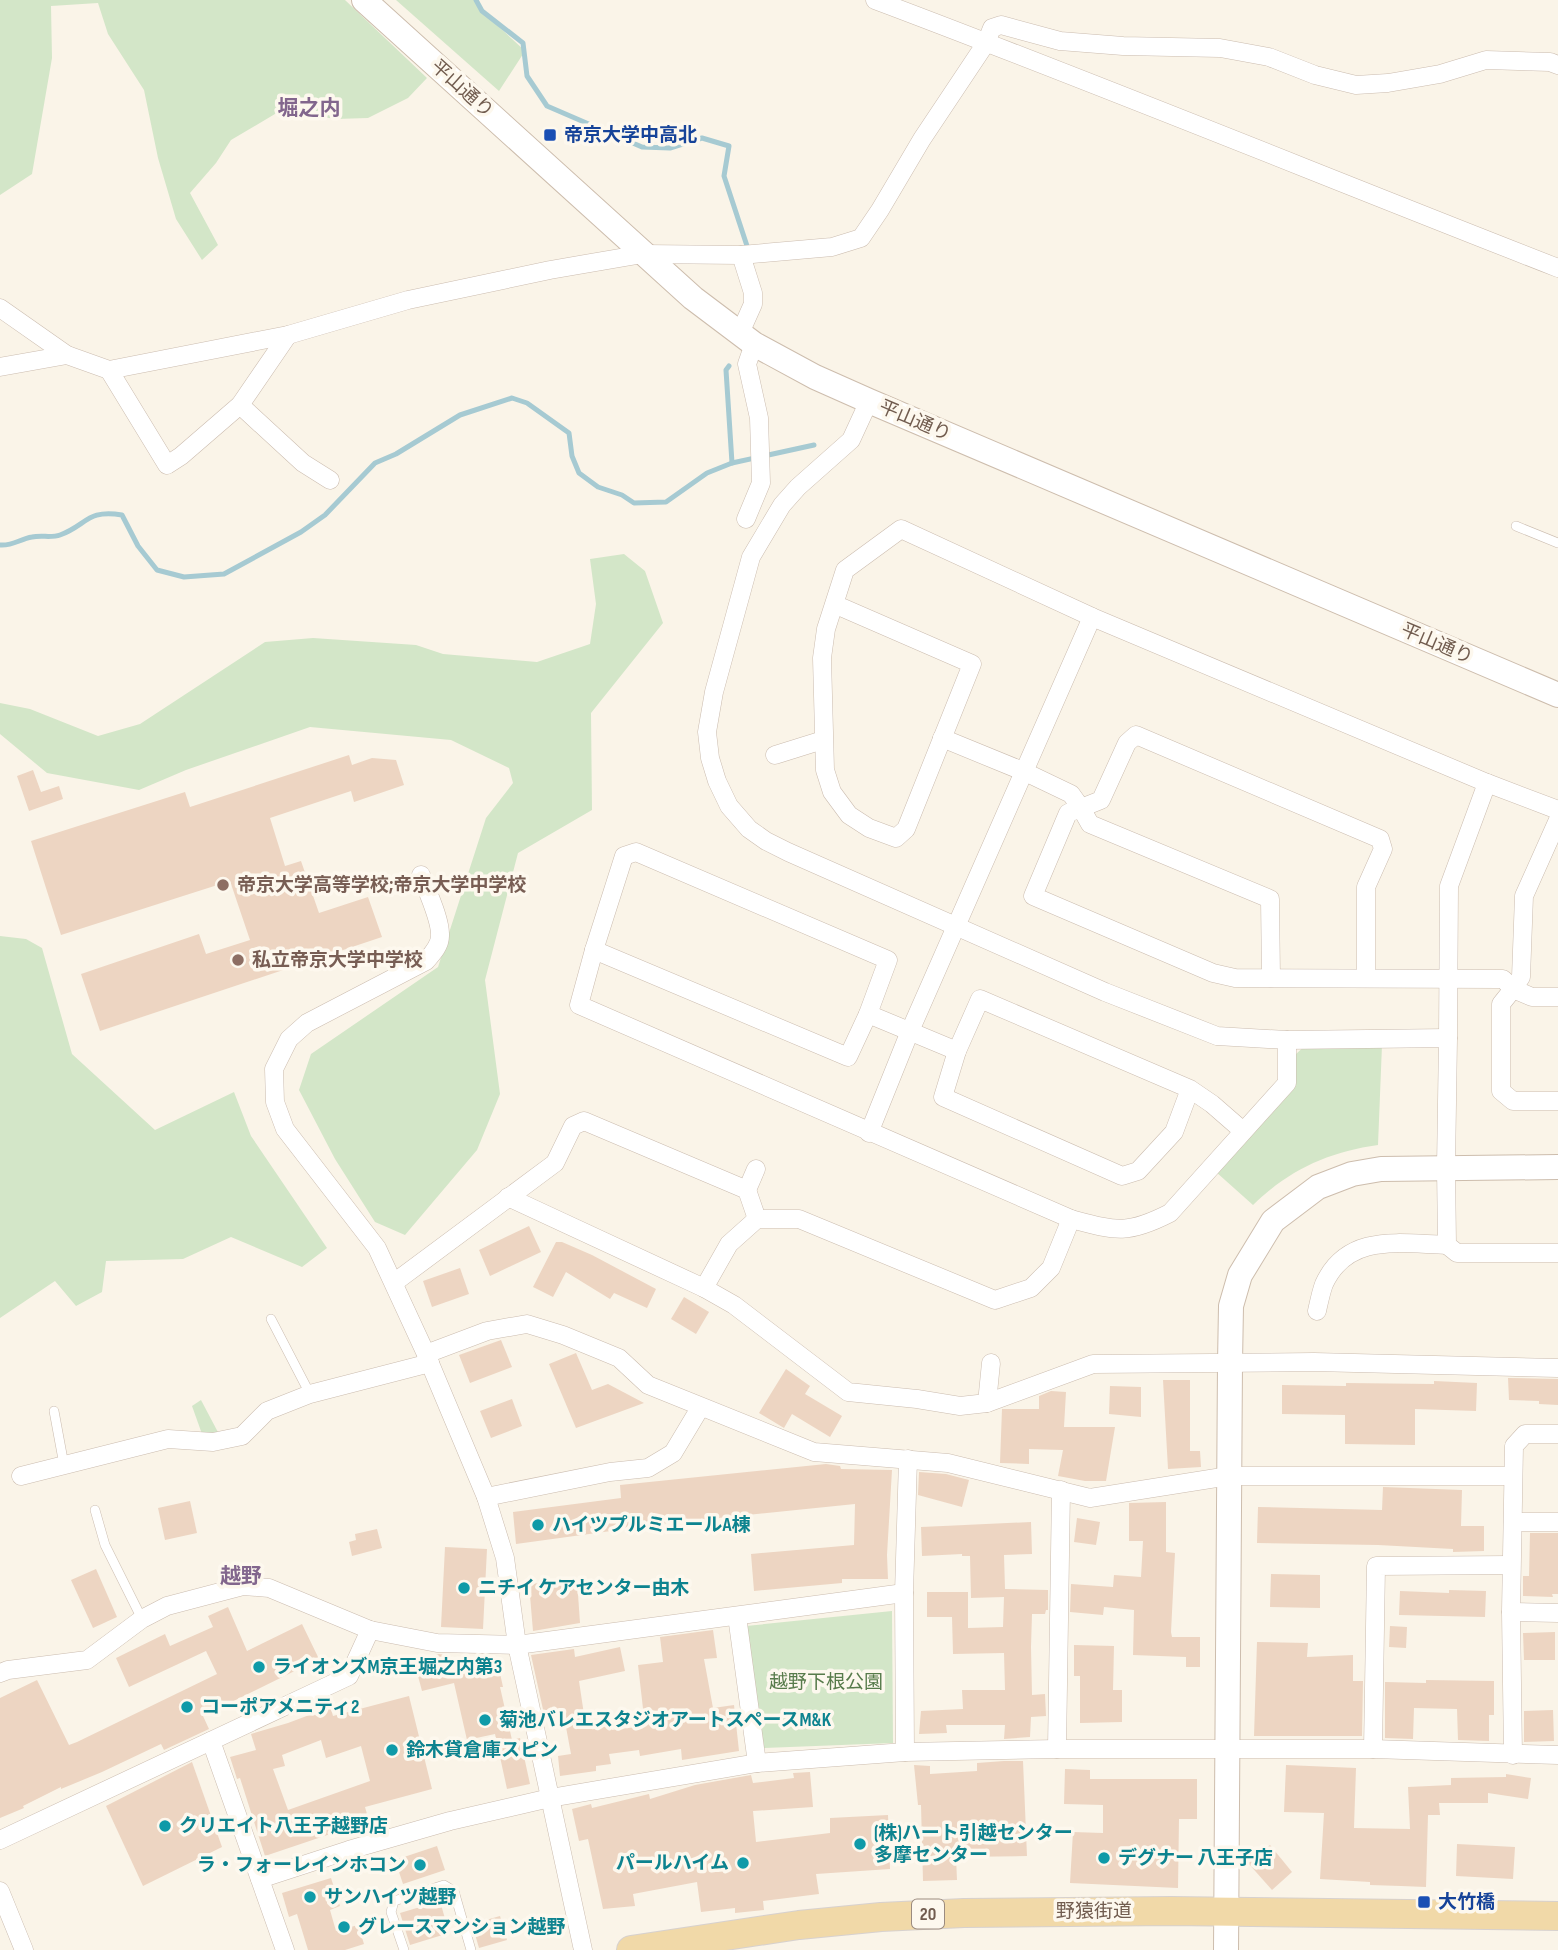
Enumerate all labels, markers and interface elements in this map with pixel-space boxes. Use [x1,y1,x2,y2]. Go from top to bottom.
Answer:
street label: 平山通り [426,55,498,123]
district label: 堀之内 [278,96,341,121]
place label: 帝京大学中高北 [564,124,697,147]
marker: 帝京大学中高北 [542,127,558,143]
street label: 平山通り [876,396,954,446]
street label: 平山通り [1398,619,1476,669]
place label: 帝京大学高等学校;帝京大学中学校 [237,874,527,897]
marker: 帝京大学高等学校;帝京大学中学校 [215,877,231,893]
place label: 私立帝京大学中学校 [252,949,423,972]
marker: 私立帝京大学中学校 [230,952,246,968]
place label: ハイツプルミエールA棟 [552,1514,751,1537]
marker: ハイツプルミエールA棟 [530,1517,546,1533]
district label: 越野 [220,1564,262,1589]
place label: ニチイ ケアセンター由木 [478,1577,690,1600]
marker: ニチイ ケアセンター由木 [456,1580,472,1596]
place label: ライオンズM京王堀之内第3 [273,1656,502,1679]
marker: ライオンズM京王堀之内第3 [251,1659,267,1675]
park label: 越野下根公園 [769,1671,883,1694]
place label: コーポアメニティ2 [201,1696,359,1719]
marker: コーポアメニティ2 [179,1699,195,1715]
place label: 菊池バレエスタジオアートスペースM&K [499,1709,832,1732]
marker: 菊池バレエスタジオアートスペースM&K [477,1712,493,1728]
place label: 鈴木貸倉庫スピン [406,1739,558,1762]
marker: 鈴木貸倉庫スピン [384,1742,400,1758]
place label: クリエイト八王子越野店 [179,1815,388,1838]
marker: クリエイト八王子越野店 [157,1818,173,1834]
place label: (株)ハート引越センター 多摩センター [874,1822,1073,1867]
marker: (株)ハート引越センター 多摩センター [852,1836,868,1852]
place label: デグナー 八王子店 [1118,1847,1273,1870]
marker: デグナー 八王子店 [1096,1850,1112,1866]
place label: パールハイム [616,1852,729,1875]
place label: ラ・フォーレインホコン [197,1854,406,1877]
marker: パールハイム [735,1855,751,1871]
marker: ラ・フォーレインホコン [412,1857,428,1873]
place label: サンハイツ越野 [324,1886,457,1909]
marker: サンハイツ越野 [302,1889,318,1905]
place label: 大竹橋 [1438,1891,1495,1914]
marker: 大竹橋 [1416,1894,1432,1910]
road number: 20 [912,1900,944,1928]
street label: 野猿街道 [1056,1900,1132,1923]
place label: グレースマンション越野 [358,1916,565,1939]
marker: グレースマンション越野 [336,1919,352,1935]

